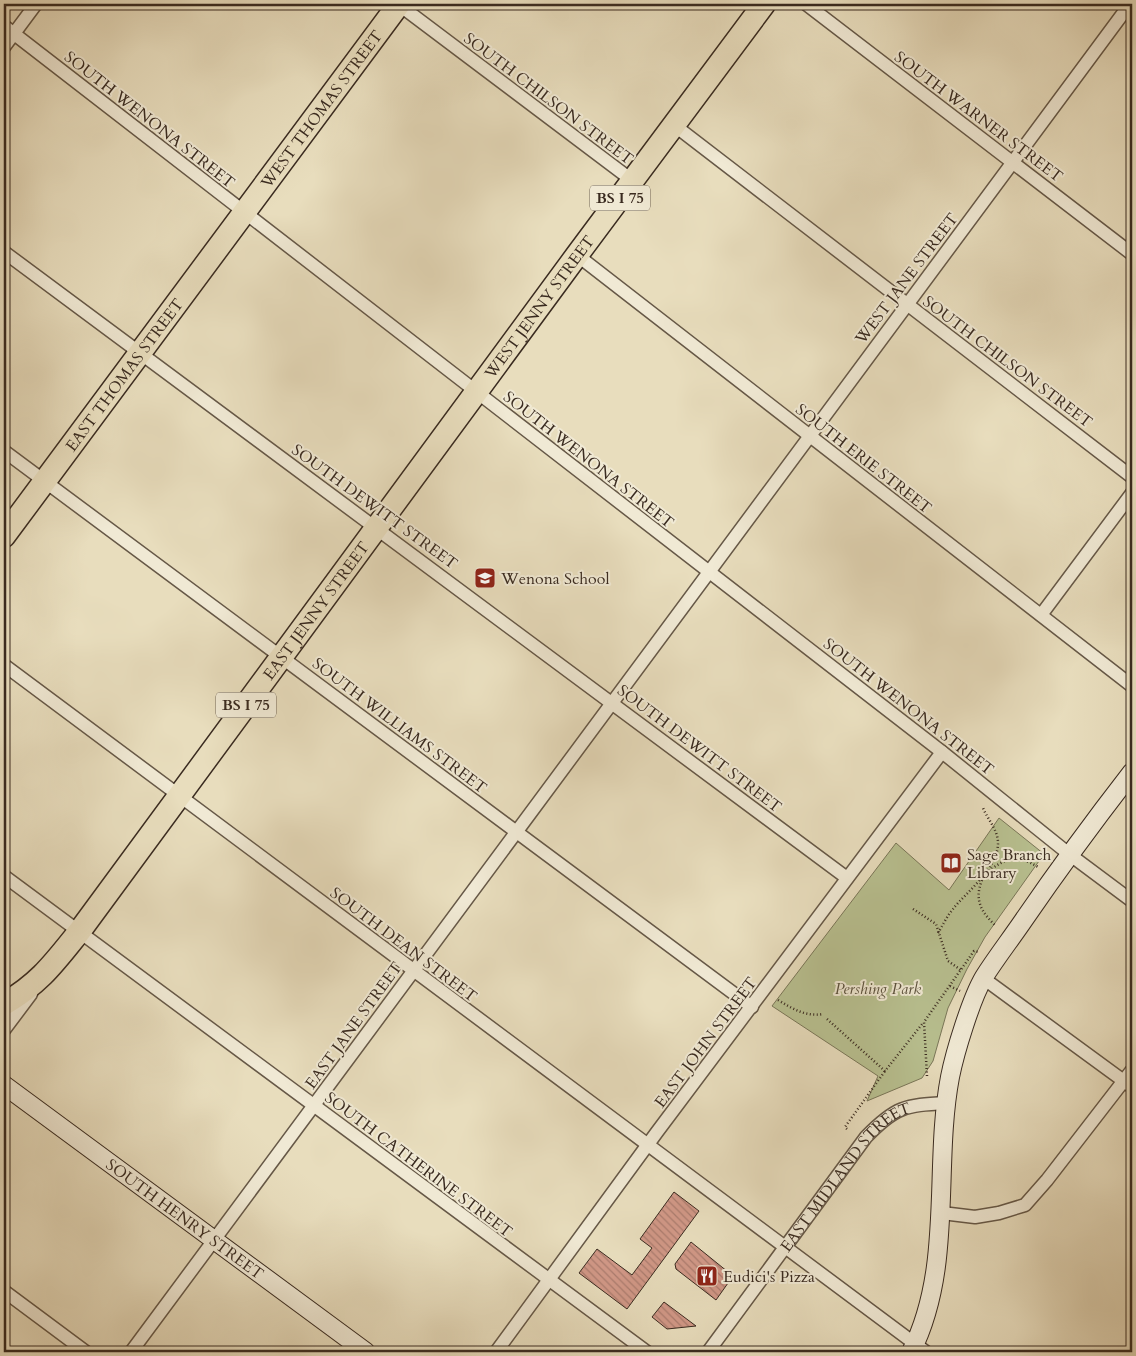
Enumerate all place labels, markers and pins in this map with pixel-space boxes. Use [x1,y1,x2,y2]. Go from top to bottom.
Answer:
school or university icon: Wenona School [473,566,497,590]
place label: Wenona School [500,568,609,590]
place label: Sage Branch Library [967,844,1051,884]
library icon: Sage Branch Library [939,851,963,875]
restaurant icon: Eudici's Pizza [695,1264,719,1288]
place label: Eudici's Pizza [723,1266,815,1288]

